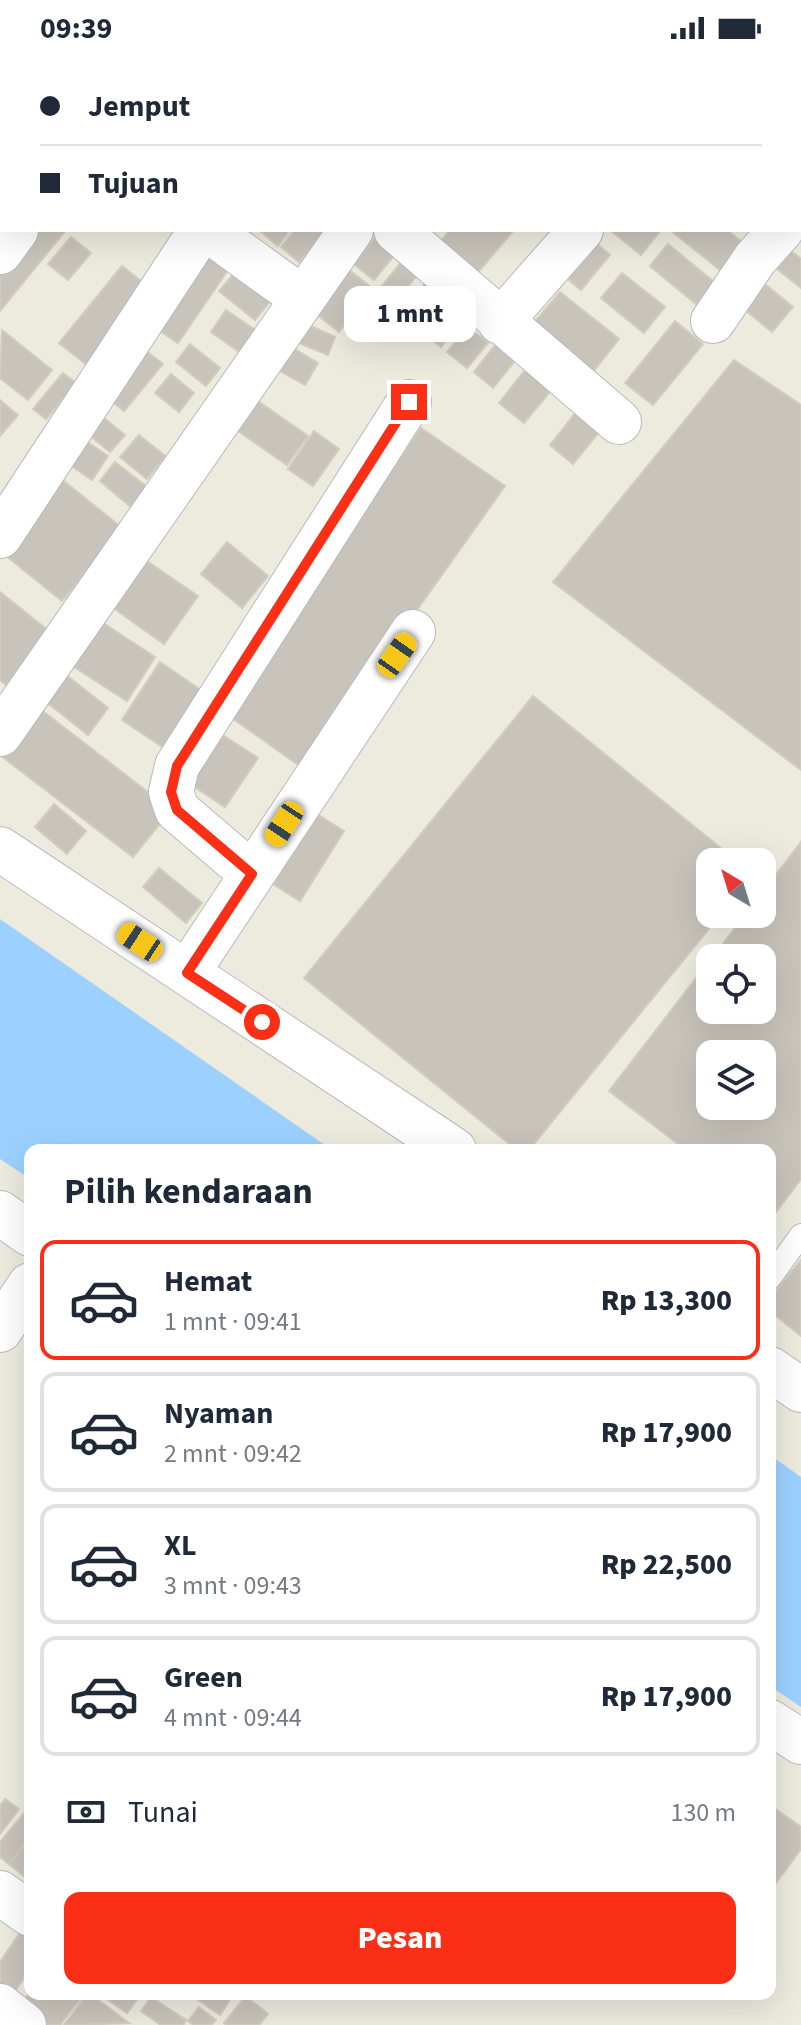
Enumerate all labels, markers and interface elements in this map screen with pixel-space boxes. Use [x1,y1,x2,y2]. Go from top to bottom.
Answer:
text: 09:39 [40,7,112,50]
text: Jemput [88,85,190,128]
text: Tujuan [88,162,179,205]
callout: 1 mnt [343,286,475,342]
text: 1 mnt [377,295,443,332]
route end [391,384,427,420]
car [373,628,421,682]
car [261,797,307,851]
north arrow [696,848,776,928]
map controls [696,848,776,1120]
car [113,919,167,965]
button: locate [696,944,776,1024]
route start [244,1004,280,1040]
button: layers [696,1040,776,1120]
text: Pilih kendaraan [64,1166,313,1217]
text: Hemat [164,1260,252,1303]
icon: car [68,1264,140,1336]
text: Rp 13,300 [601,1279,732,1322]
text: 1 mnt · 09:41 [164,1303,302,1340]
text: Nyaman [164,1392,273,1435]
icon: car [68,1396,140,1468]
text: Rp 17,900 [601,1411,732,1454]
text: 2 mnt · 09:42 [164,1435,302,1472]
text: XL [164,1524,197,1567]
icon: car [68,1528,140,1600]
text: Rp 22,500 [601,1543,732,1586]
text: 3 mnt · 09:43 [164,1567,302,1604]
text: Green [164,1656,243,1699]
icon: car [68,1660,140,1732]
text: Rp 17,900 [601,1675,732,1718]
text: 4 mnt · 09:44 [164,1699,302,1736]
icon: cash [64,1790,108,1834]
text: Tunai [128,1791,198,1834]
text: 130 m [670,1794,736,1831]
button: Pesan [64,1892,736,1984]

